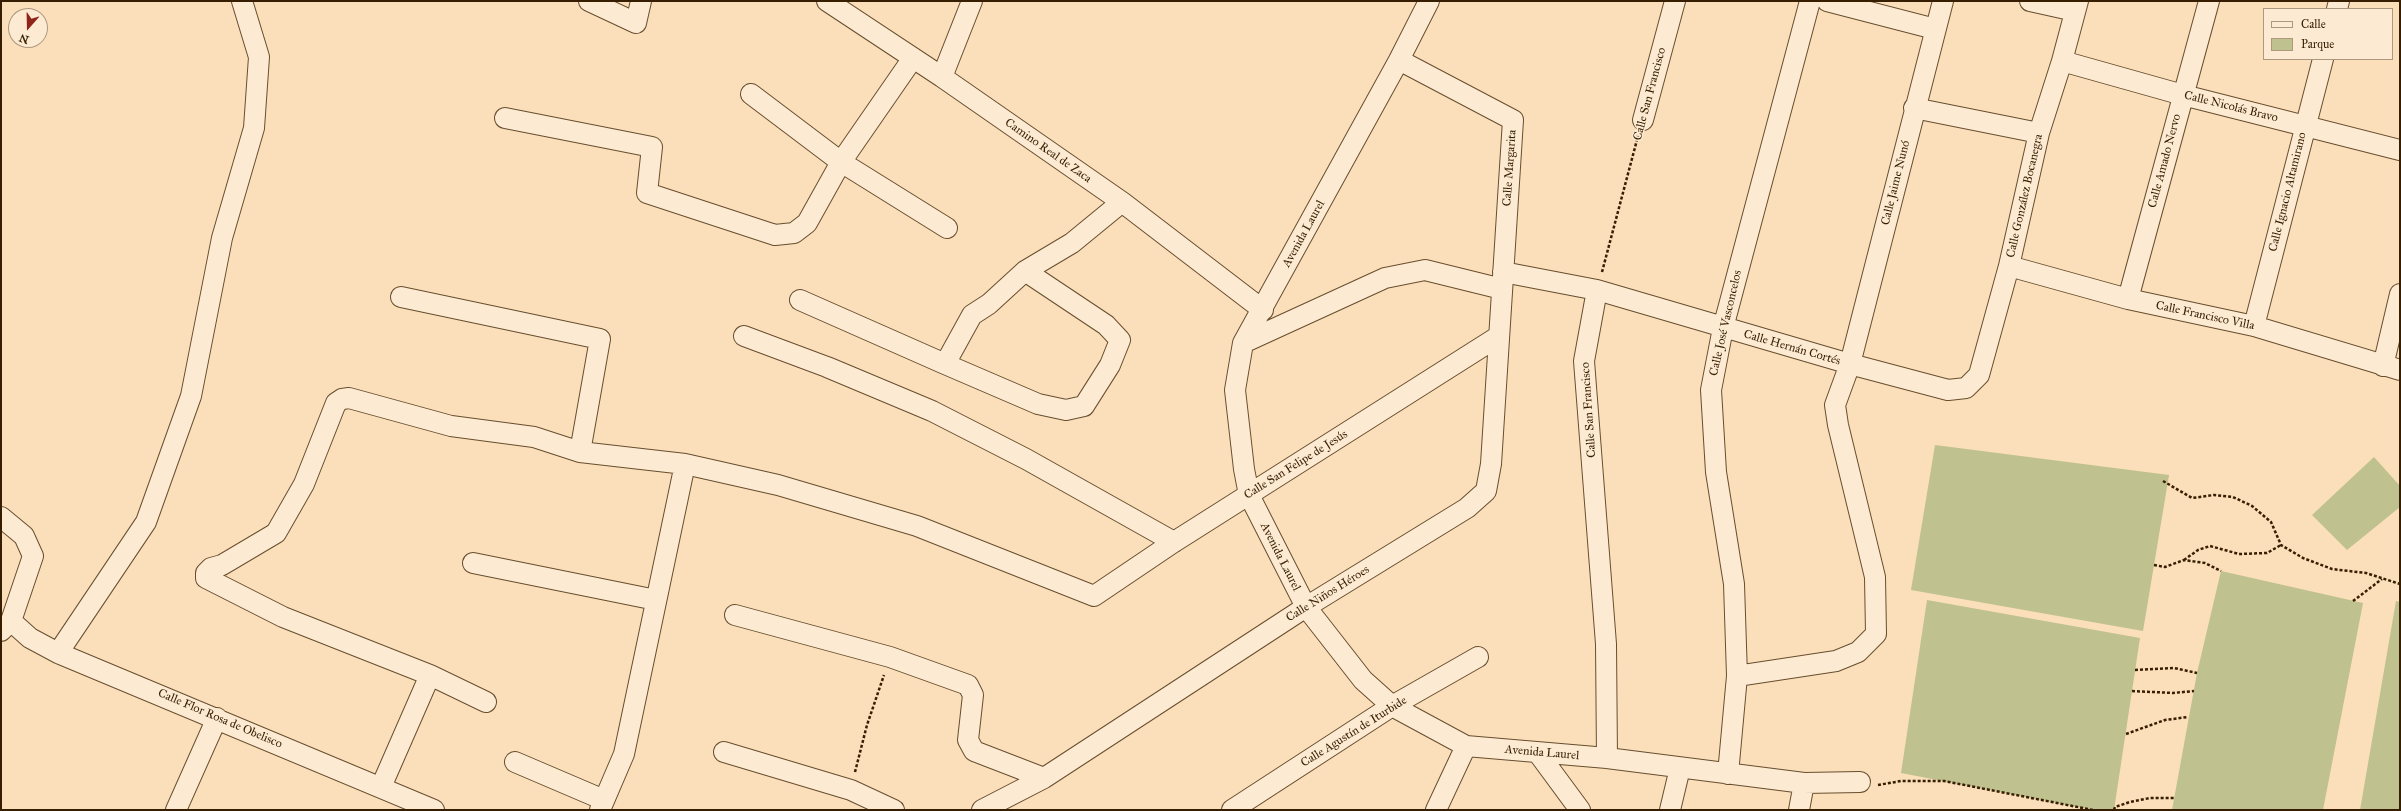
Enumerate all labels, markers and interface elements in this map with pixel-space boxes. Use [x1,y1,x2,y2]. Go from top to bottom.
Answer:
north arrow [8,8,48,48]
legend [2263,8,2393,60]
text: Calle [2301,17,2326,31]
text: N [17,31,31,47]
text: Parque [2301,37,2334,51]
street label: Calle San Francisco [1631,46,1669,142]
street label: Calle Nicolás Bravo [2183,88,2279,126]
street label: Calle Amado Nervo [2146,112,2184,210]
street label: Camino Real de Zaca [1002,116,1094,186]
street label: Calle Margarita [1500,129,1520,207]
street label: Calle Ignacio Altamirano [2266,131,2310,253]
street label: Calle González Bocanegra [2004,133,2046,259]
street label: Calle Jaime Nunó [1879,139,1913,227]
street label: Avenida Laurel [1280,198,1328,270]
street label: Calle José Vasconcelos [1707,269,1745,377]
street label: Calle Francisco Villa [2154,298,2256,334]
street label: Calle Hernán Cortés [1742,327,1842,369]
street label: Calle San Francisco [1578,362,1600,458]
street label: Calle San Felipe de Jesús [1242,427,1350,503]
street label: Avenida Laurel [1257,520,1303,594]
street label: Calle Niños Héroes [1284,563,1372,625]
street label: Calle Flor Rosa de Obelisco [156,686,284,752]
street label: Calle Agustín de Iturbide [1298,694,1410,770]
street label: Avenida Laurel [1504,743,1580,763]

